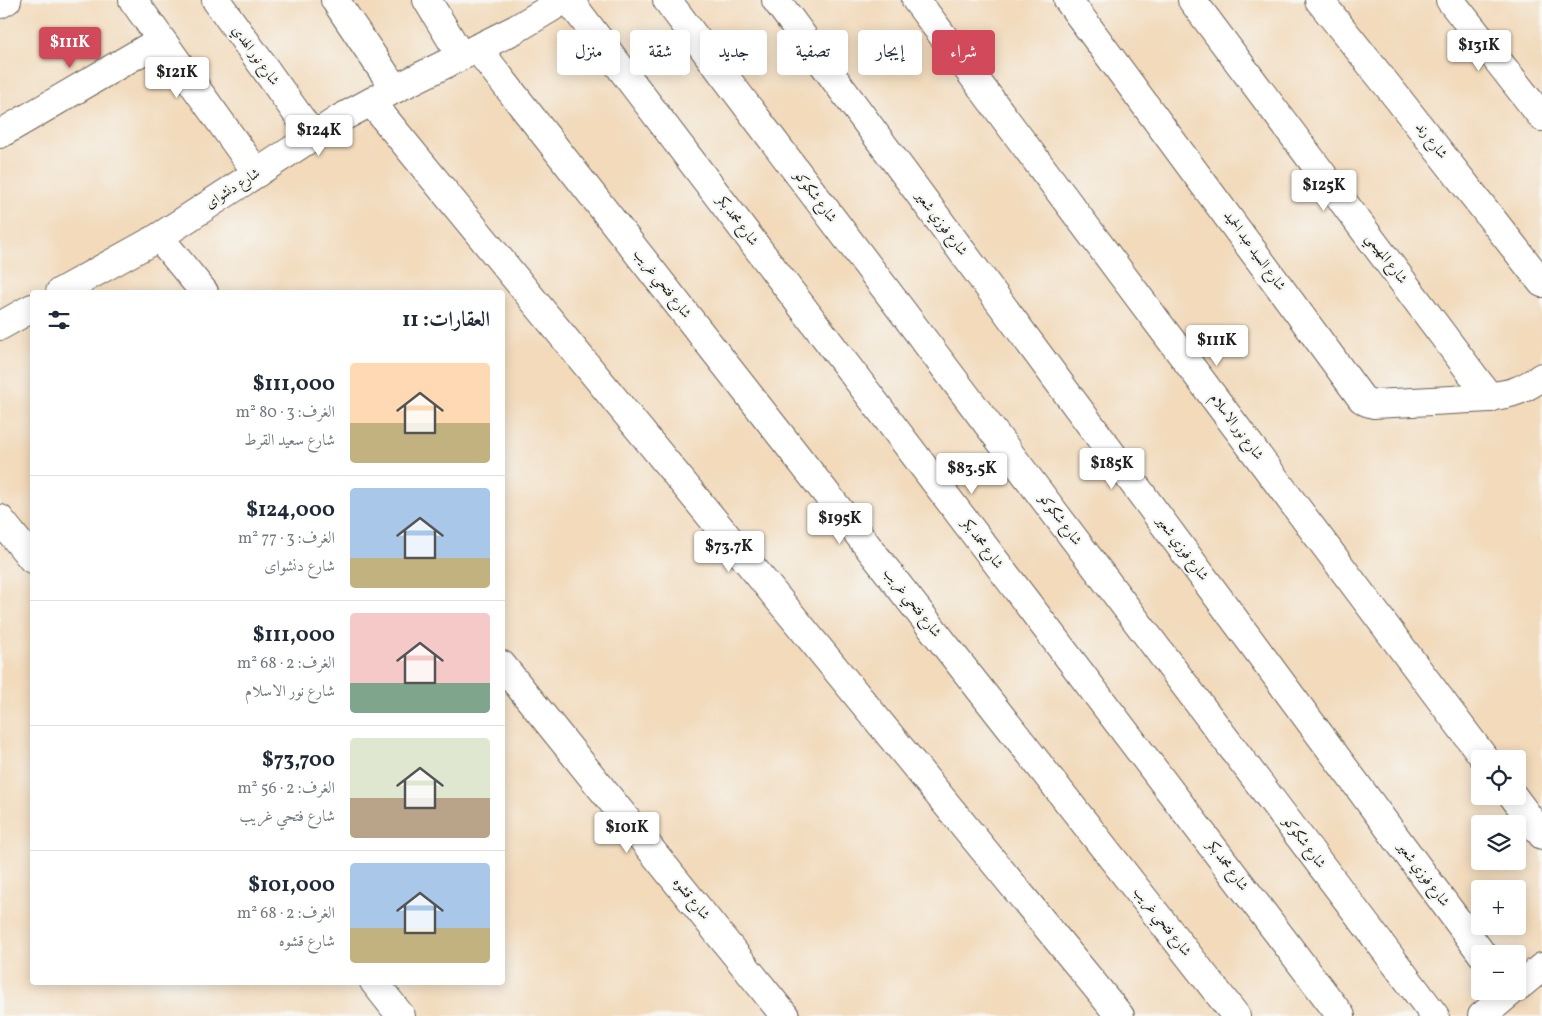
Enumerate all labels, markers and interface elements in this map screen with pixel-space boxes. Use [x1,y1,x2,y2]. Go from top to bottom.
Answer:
street label: شارع نور الهدي [226,22,283,90]
pin: $111K [35,27,105,69]
chip: منزل [557,30,620,75]
chip: شقة [630,30,690,75]
chip: جديد [700,30,767,75]
chip: تصفية [777,30,848,75]
chip: إيجار [858,30,922,75]
chip: شراء [932,30,995,75]
pin: $131K [1444,30,1514,72]
text: $111K [50,32,90,54]
text: $131K [1458,35,1500,57]
pin: $121K [142,56,212,99]
text: $121K [156,62,198,84]
pin: $124K [284,114,354,157]
street label: شارع رند [1410,119,1451,164]
text: $124K [297,120,341,142]
street label: شارع دنشواى [202,164,265,215]
street label: شارع شكوكو [787,166,841,227]
pin: $125K [1289,170,1359,212]
text: $125K [1303,175,1345,197]
street label: شارع فوزي شعير [909,186,971,261]
street label: شارع محمد بكر [710,190,762,251]
street label: شارع السيد عبد الحميد [1218,207,1290,296]
street label: شارع المهيمي [1359,230,1411,289]
street label: شارع فتحي غريب [627,245,695,324]
icon: filters [45,306,73,334]
text: العقارات: 11 [402,306,490,335]
pin: $111K [1182,324,1252,367]
text: $111K [1197,330,1237,352]
text: $111,000 [253,370,335,399]
icon: home [390,383,450,443]
street label: شارع نور الاسلام [1203,390,1267,465]
text: الغرف: 3 · 80 m² [236,402,335,424]
text: شارع سعيد القرط [244,430,335,452]
pin: $185K [1077,448,1147,490]
pin: $83.5K [931,452,1013,495]
text: $185K [1090,453,1134,475]
text: $83.5K [947,458,997,480]
street label: شارع شكوكو [1032,489,1086,550]
text: $124,000 [246,496,335,525]
pin: $195K [805,502,875,545]
icon: home [390,508,450,568]
text: $195K [818,508,862,530]
street label: شارع فوزي شعير [1150,511,1212,586]
street label: شارع محمد بكر [955,513,1007,574]
text: الغرف: 3 · 77 m² [238,528,335,550]
pin: $73.7K [688,530,770,573]
text: $73.7K [705,536,753,558]
text: شارع دنشواى [264,556,335,578]
street label: شارع فتحي غريب [877,564,945,643]
text: $111,000 [253,621,335,650]
icon: home [390,633,450,693]
text: الغرف: 2 · 68 m² [237,653,335,675]
text: شارع نور الاسلام [245,681,335,703]
text: $73,700 [262,746,335,775]
map controls [1471,750,1526,1000]
button: locate [1471,750,1526,805]
icon: home [390,758,450,818]
text: الغرف: 2 · 56 m² [237,778,335,800]
text: شارع فتحي غريب [239,806,335,828]
pin: $101K [592,812,662,854]
street label: شارع شكوكو [1276,812,1330,873]
button: layers [1471,815,1526,870]
text: $101K [605,817,649,839]
street label: شارع محمد بكر [1200,835,1252,896]
street label: شارع فوزي شعير [1391,837,1453,912]
text: $101,000 [248,871,335,900]
street label: شارع قشوه [667,874,714,925]
button: + [1471,880,1526,935]
icon: home [390,883,450,943]
street label: شارع فتحي غريب [1127,883,1195,962]
text: الغرف: 2 · 68 m² [237,903,335,925]
text: شارع قشوه [279,931,335,953]
button: − [1471,945,1526,1000]

